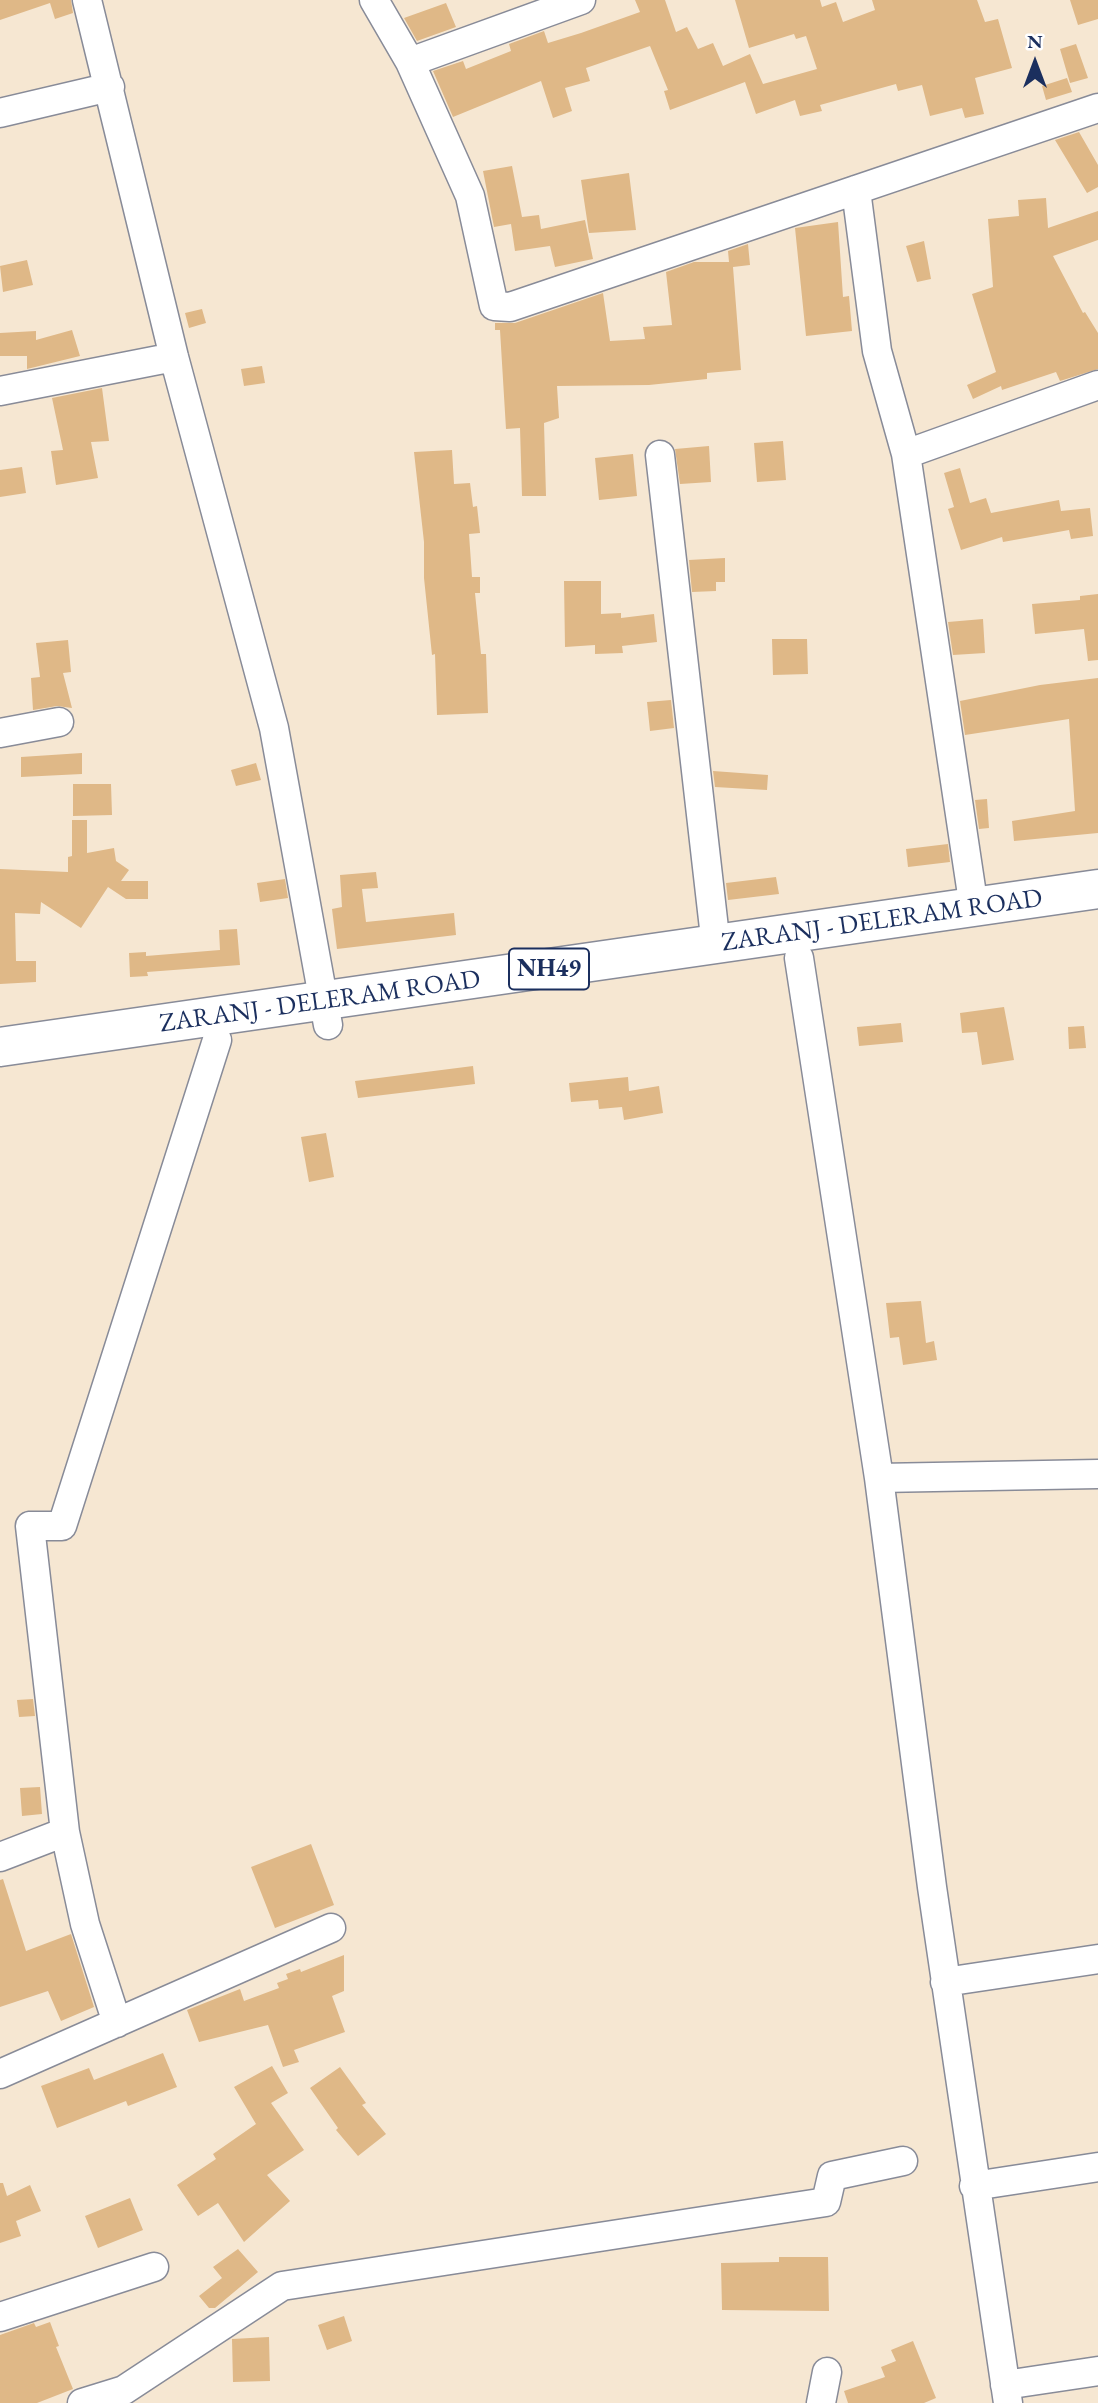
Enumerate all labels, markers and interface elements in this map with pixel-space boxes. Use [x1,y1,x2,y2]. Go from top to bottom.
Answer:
north arrow [1000,28,1070,98]
text: N [1027,29,1043,54]
street label: ZARANJ - DELERAM ROAD [720,883,1044,959]
road number: NH49 [509,948,589,989]
street label: ZARANJ - DELERAM ROAD [158,964,482,1040]

